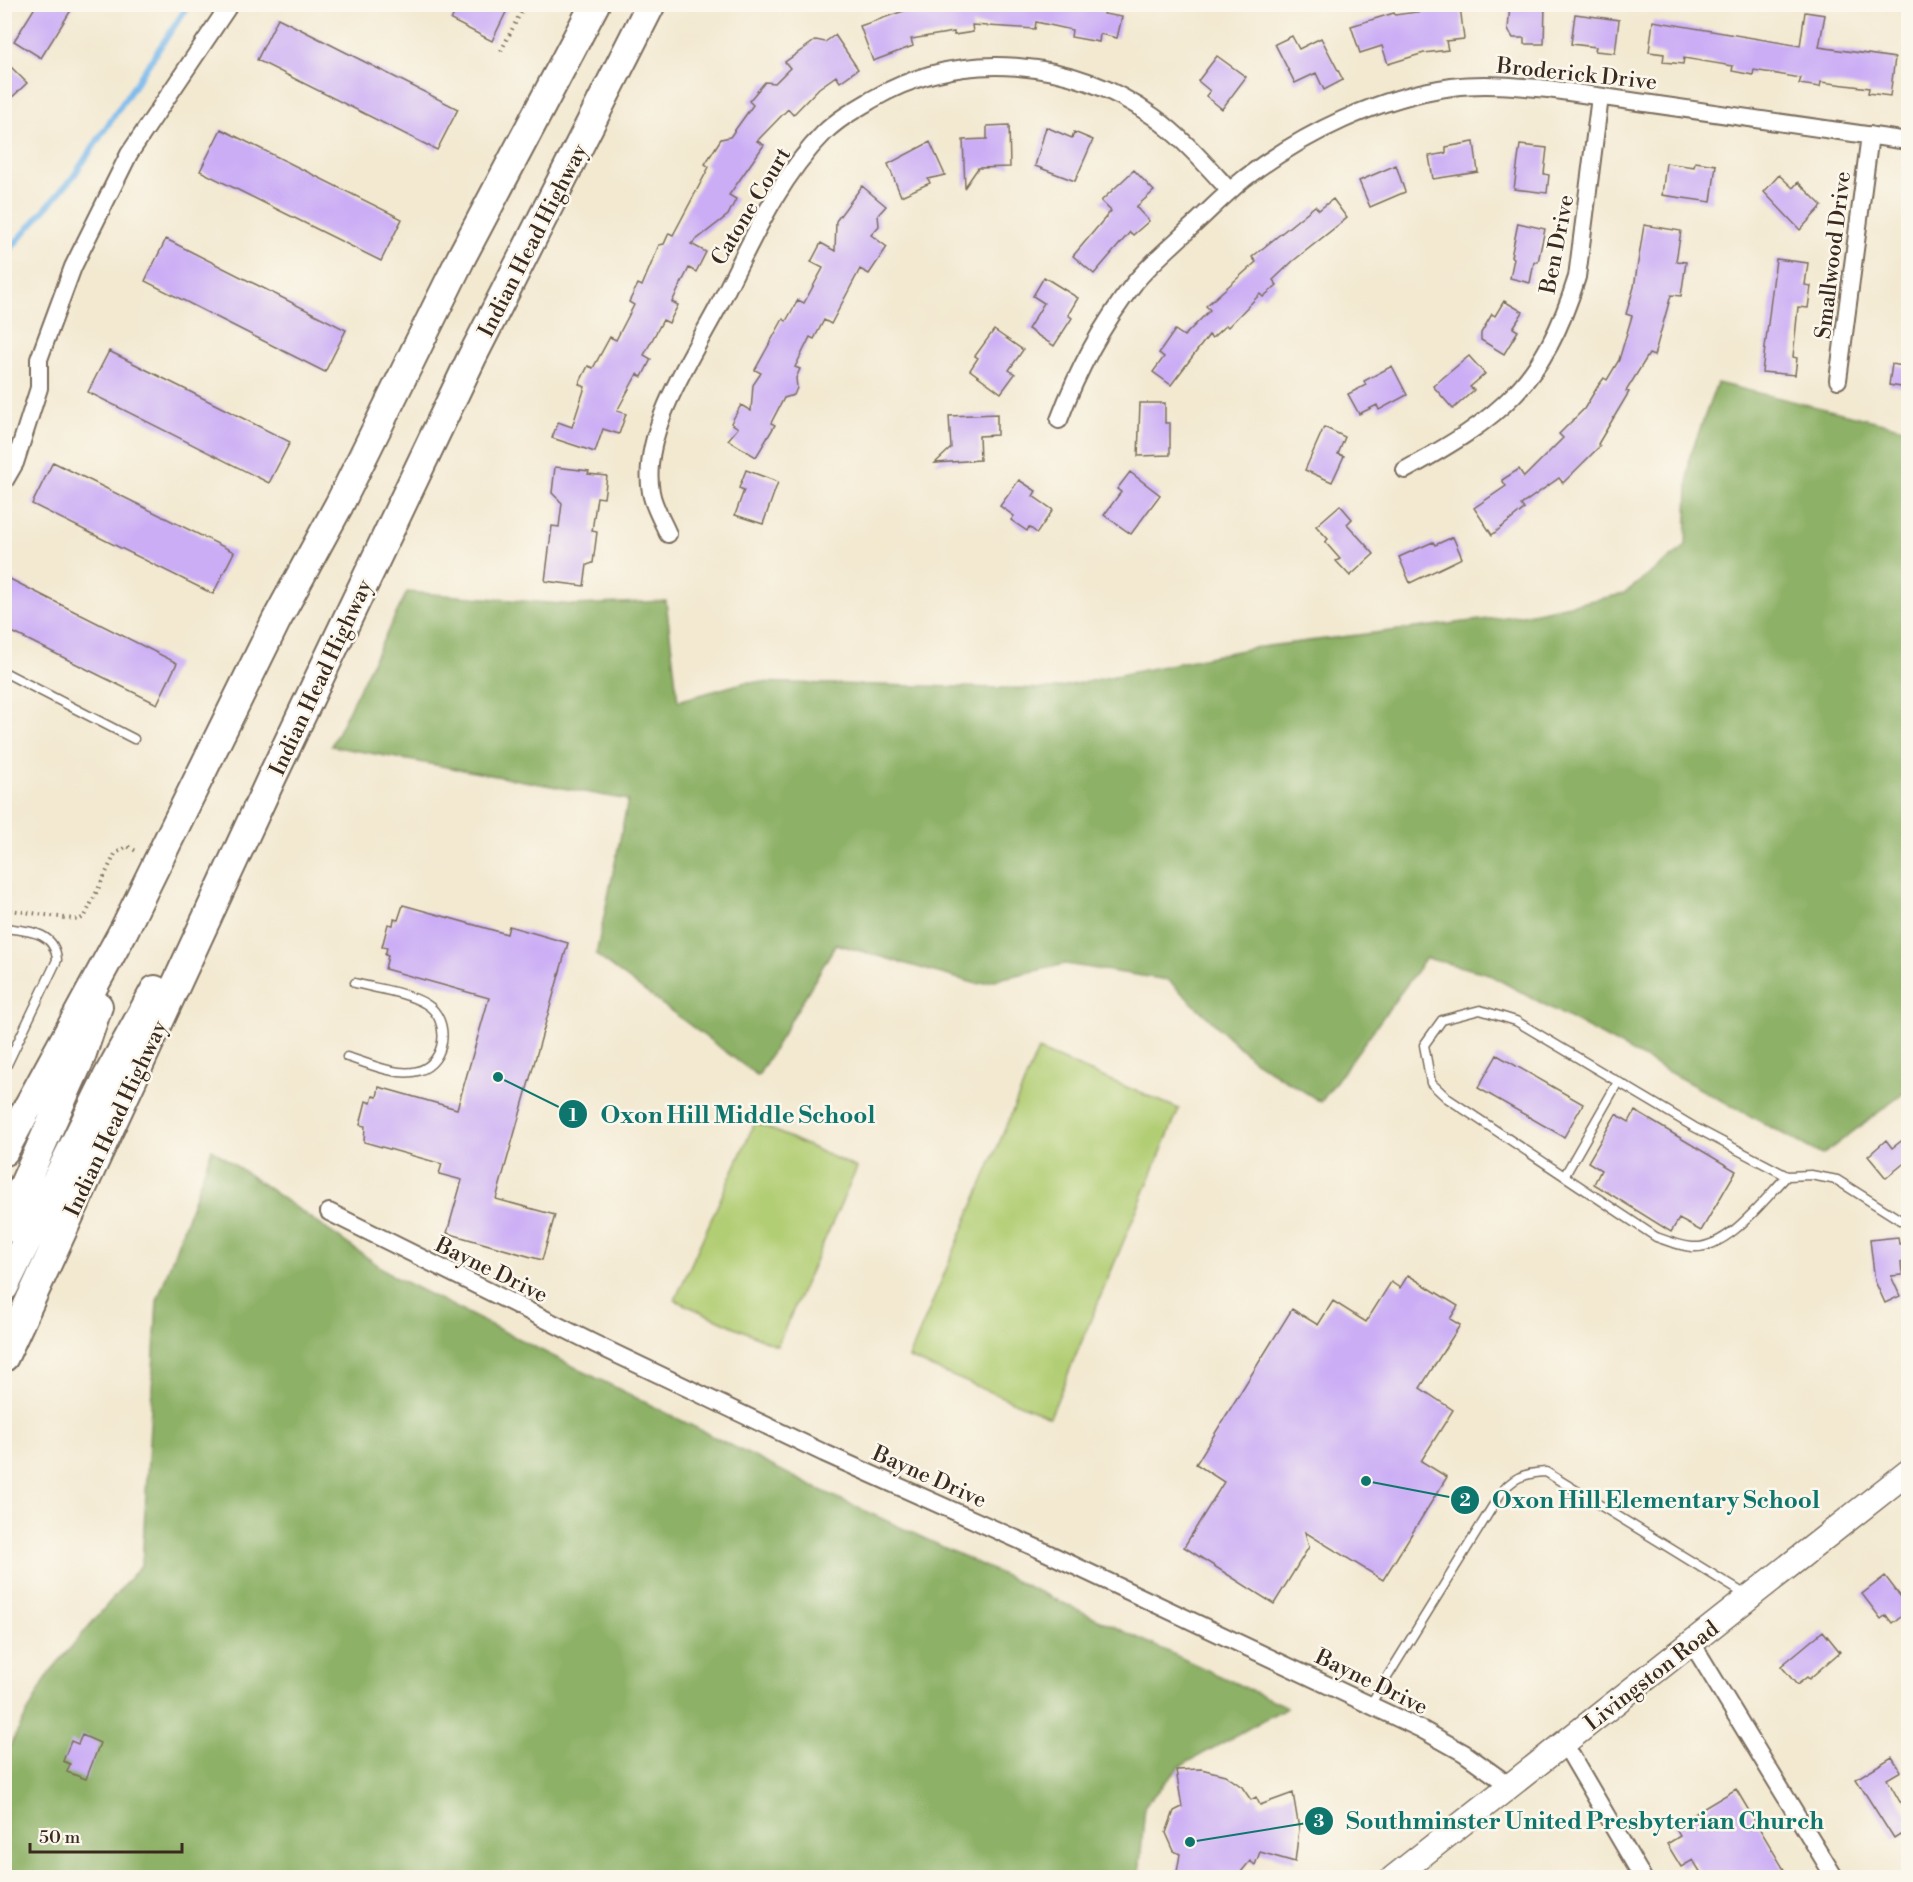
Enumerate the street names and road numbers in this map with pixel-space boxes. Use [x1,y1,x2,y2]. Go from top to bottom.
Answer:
street label: Broderick Drive [1494,53,1658,96]
street label: Indian Head Highway [473,139,594,342]
street label: Catone Court [706,143,797,271]
street label: Smallwood Drive [1810,170,1857,341]
street label: Ben Drive [1534,193,1580,297]
street label: Indian Head Highway [264,575,379,780]
street label: Indian Head Highway [59,1016,174,1221]
street label: Bayne Drive [430,1231,552,1309]
street label: Bayne Drive [867,1440,991,1514]
street label: Livingston Road [1579,1615,1725,1737]
street label: Bayne Drive [1310,1643,1432,1721]

